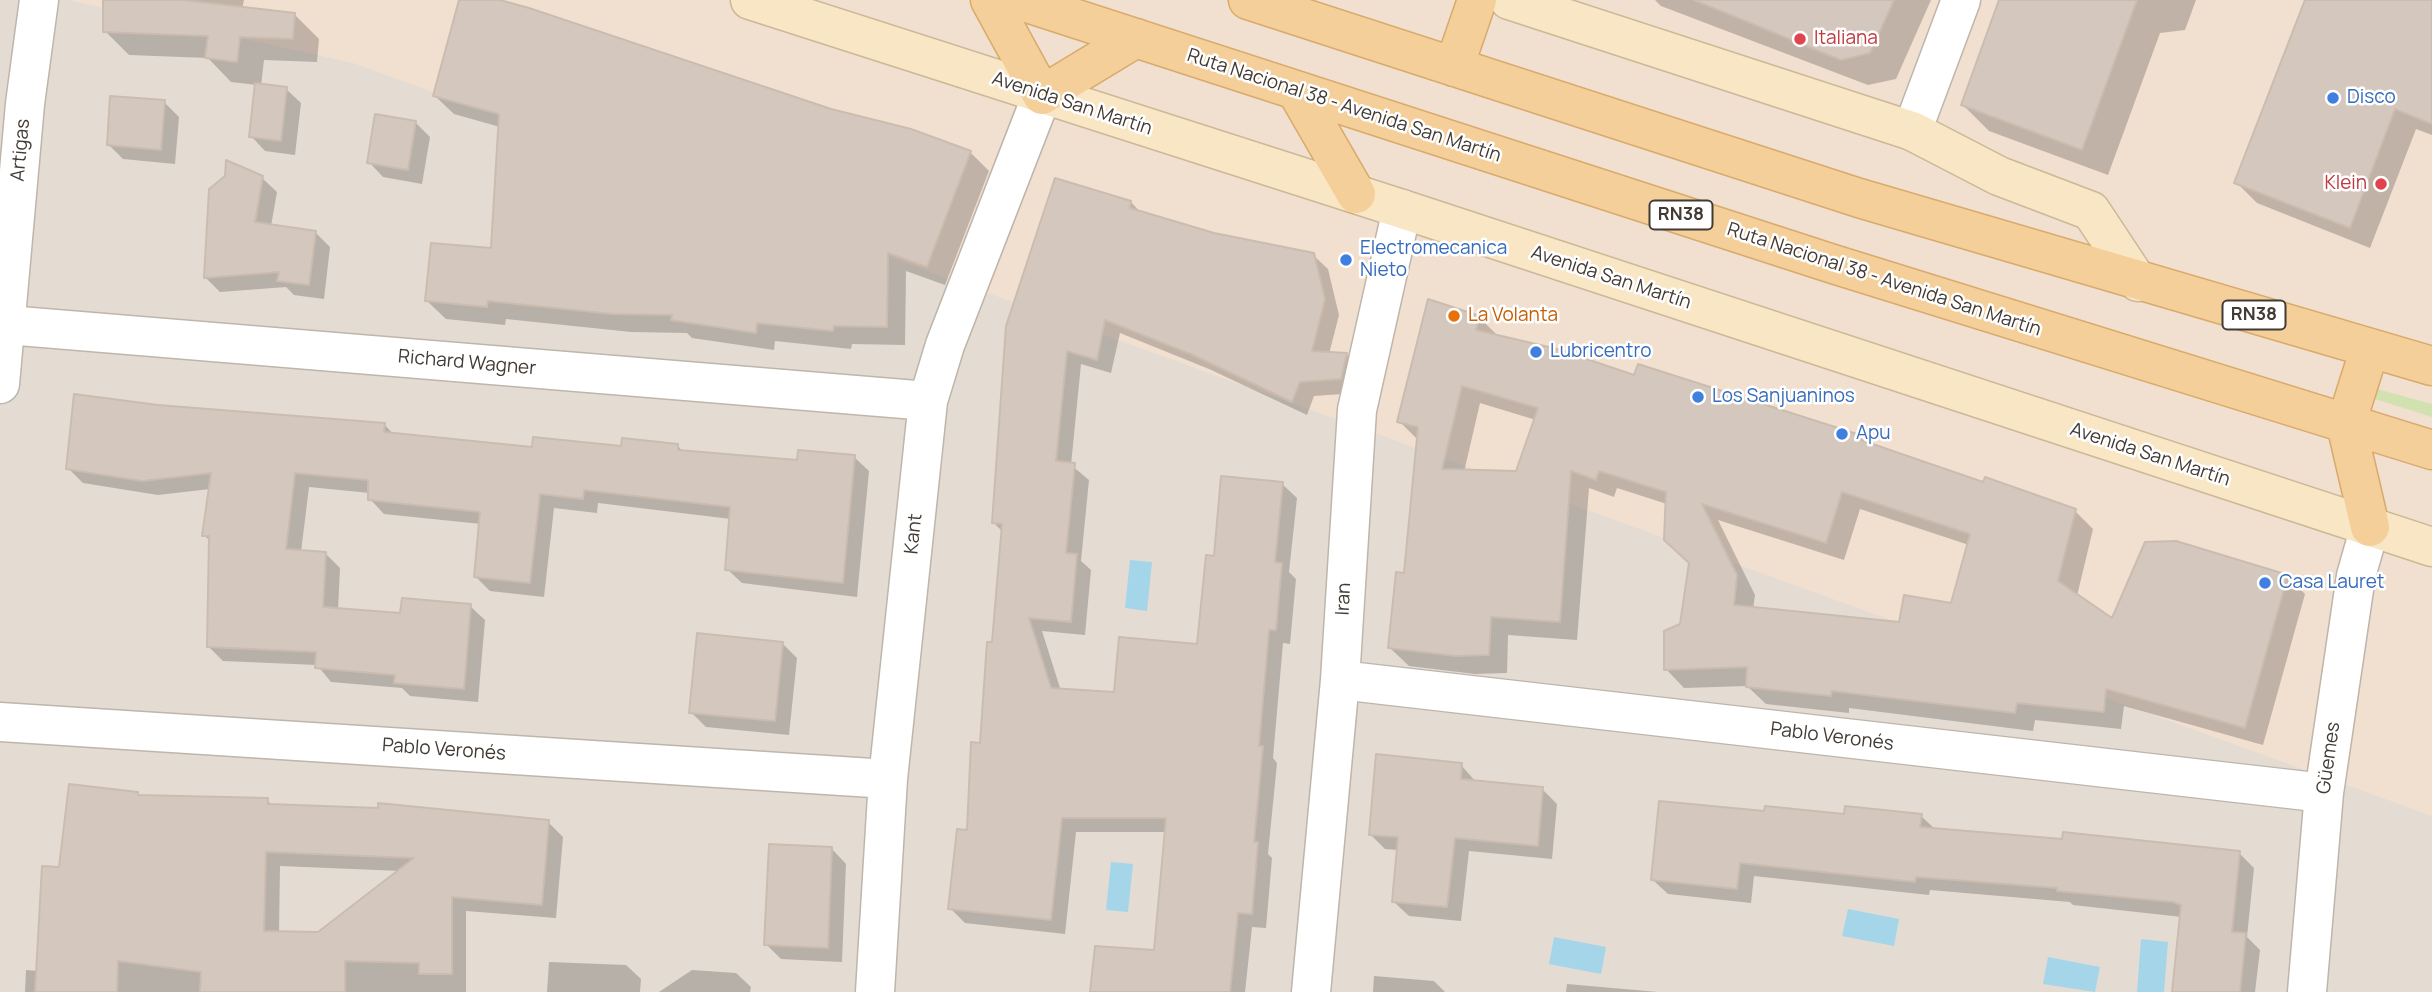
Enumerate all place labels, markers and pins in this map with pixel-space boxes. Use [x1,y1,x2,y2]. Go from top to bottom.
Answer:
place label: Italiana [1814,28,1878,50]
marker: Italiana [1792,31,1808,47]
place label: Disco [2347,87,2396,109]
marker: Disco [2325,90,2341,106]
place label: Klein [2324,173,2367,195]
marker: Klein [2373,176,2389,192]
place label: Electromecanica Nieto [1360,238,1507,282]
marker: Electromecanica Nieto [1338,252,1354,268]
place label: La Volanta [1468,305,1558,327]
marker: La Volanta [1446,308,1462,324]
place label: Lubricentro [1550,341,1651,363]
marker: Lubricentro [1528,344,1544,360]
place label: Los Sanjuaninos [1712,386,1855,408]
marker: Los Sanjuaninos [1690,389,1706,405]
place label: Apu [1856,423,1891,445]
marker: Apu [1834,426,1850,442]
place label: Casa Lauret [2279,572,2384,594]
marker: Casa Lauret [2257,575,2273,591]

